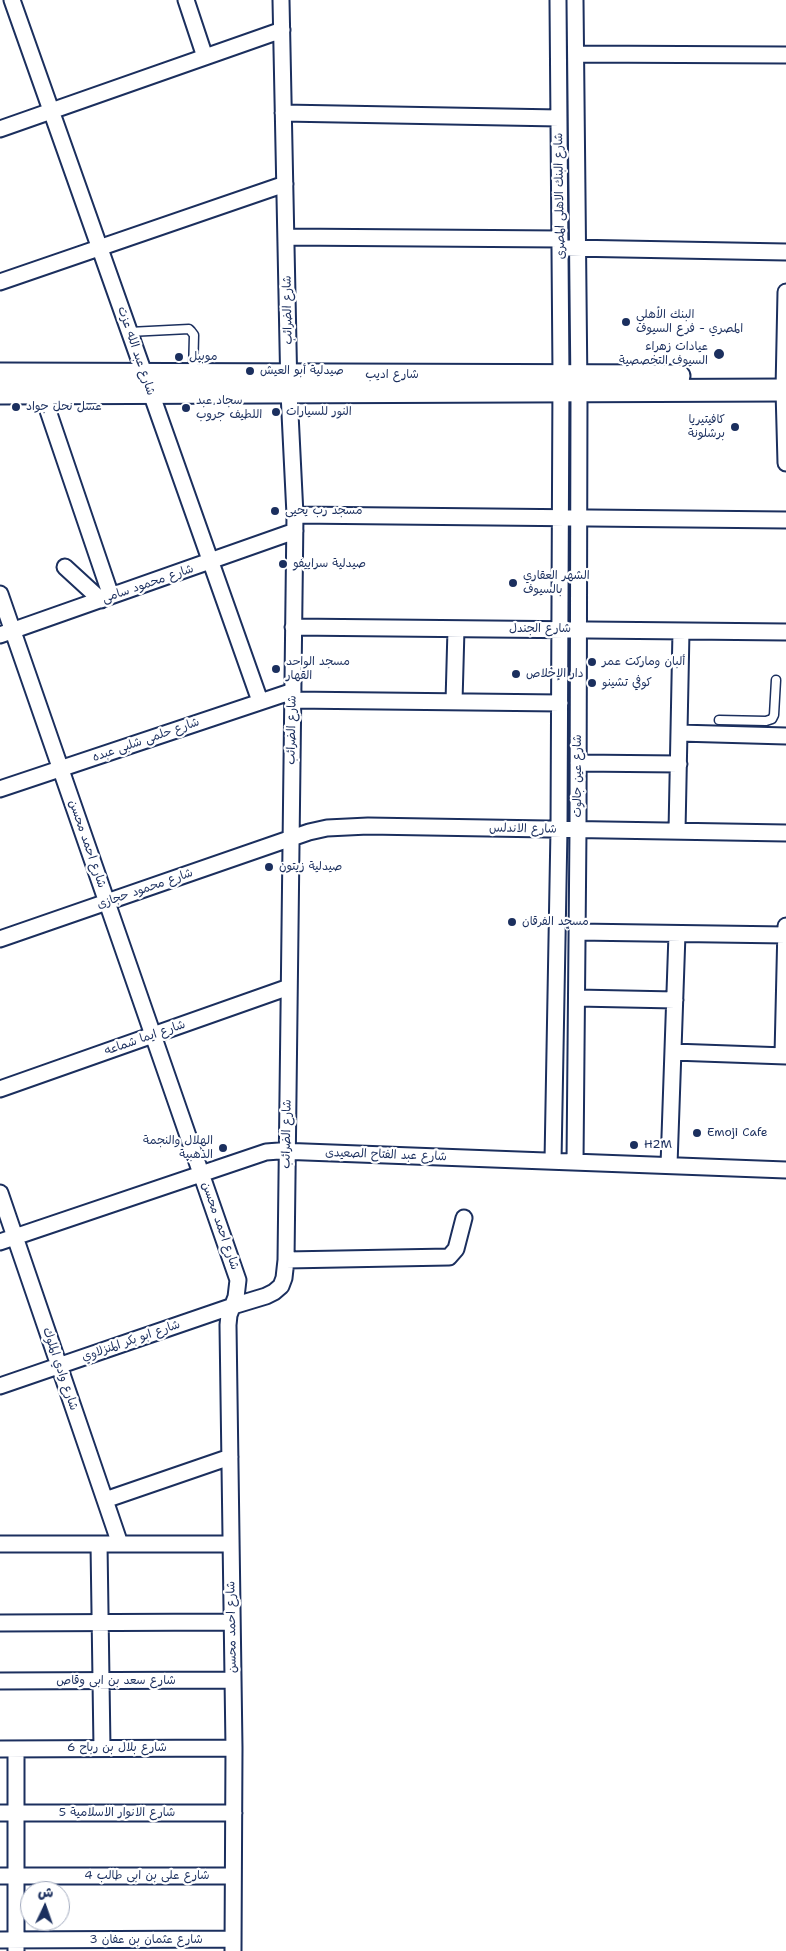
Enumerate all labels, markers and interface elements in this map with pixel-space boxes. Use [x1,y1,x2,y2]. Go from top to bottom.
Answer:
street label: شارع البنك الاهلى المصرى [552,133,568,259]
street label: شارع الضرائب [280,275,296,345]
street label: شارع عبد الله عزت [114,305,158,397]
place label: البنك الأهلي المصري - فرع السيوف [636,308,743,336]
marker: البنك الأهلي المصري - فرع السيوف [620,316,632,328]
place label: عيادات زهراء السيوف التخصصية [619,340,708,368]
marker: عيادات زهراء السيوف التخصصية [712,347,726,361]
place label: موبيل [189,350,217,364]
marker: موبيل [173,351,185,363]
place label: صيدلية أبو العيش [260,364,344,378]
marker: صيدلية أبو العيش [244,365,256,377]
street label: شارع اديب [365,368,419,382]
place label: سجاد عبد اللطيف جروب [196,394,262,422]
place label: عسل نحل جواد [26,400,102,414]
marker: عسل نحل جواد [10,401,22,413]
marker: سجاد عبد اللطيف جروب [180,402,192,414]
place label: النور للسيارات [286,405,352,419]
marker: النور للسيارات [270,406,282,418]
place label: كافيتيريا برشلونة [688,413,725,441]
marker: كافيتيريا برشلونة [729,421,741,433]
place label: مسجد رب يحيى [285,504,362,518]
marker: مسجد رب يحيى [269,505,281,517]
place label: صيدلية سراييفو [293,557,366,571]
marker: صيدلية سراييفو [277,558,289,570]
street label: شارع محمود سامى [100,562,196,606]
place label: الشهر العقاري بالسيوف [523,569,590,597]
marker: الشهر العقاري بالسيوف [507,577,519,589]
street label: شارع الجندل [509,622,571,636]
place label: مسجد الواحد القهار [286,655,350,683]
place label: ألبان وماركت عمر [602,655,685,669]
marker: ألبان وماركت عمر [586,656,598,668]
marker: مسجد الواحد القهار [270,663,282,675]
place label: دار الإخلاص [526,667,584,681]
marker: دار الإخلاص [510,668,522,680]
place label: كوفي تشينو [602,676,652,690]
marker: كوفي تشينو [586,677,598,689]
street label: شارع الضرائب [284,695,300,765]
street label: شارع حلمى شلبى عبده [91,715,201,765]
street label: شارع عين جالوت [571,735,585,817]
street label: شارع احمد محسن [65,798,109,890]
street label: شارع الاندلس [489,821,557,837]
place label: صيدلية زيتون [279,860,342,874]
marker: صيدلية زيتون [263,861,275,873]
street label: شارع محمود حجازى [95,866,195,912]
place label: مسجد الفرقان [522,915,589,929]
marker: مسجد الفرقان [506,916,518,928]
street label: شارع ايما شماعه [103,1017,187,1059]
street label: شارع الضرائب [279,1099,295,1169]
place label: Emoji Cafe [707,1126,768,1140]
marker: Emoji Cafe [691,1127,703,1139]
place label: الهلال والنجمة الذهبية [143,1134,213,1162]
place label: H2M [644,1138,672,1152]
marker: H2M [628,1139,640,1151]
marker: الهلال والنجمة الذهبية [217,1142,229,1154]
street label: شارع عبد الفتاح الصعيدى [325,1146,447,1164]
street label: شارع احمد محسن [198,1180,242,1272]
street label: شارع ابو بكر المنزلاوي [80,1317,182,1365]
street label: شارع وادي الملوك [39,1326,81,1412]
street label: شارع احمد محسن [224,1581,240,1673]
street label: شارع سعد بن ابى وقاص [56,1674,176,1688]
street label: شارع بلال بن رباح 6 [67,1741,167,1755]
street label: شارع الانوار الاسلامية 5 [59,1806,175,1820]
street label: شارع على بن ابى طالب 4 [84,1869,210,1883]
north arrow [20,1881,70,1931]
text: ش [38,1883,54,1901]
street label: شارع عثمان بن عفان 3 [89,1933,203,1947]

